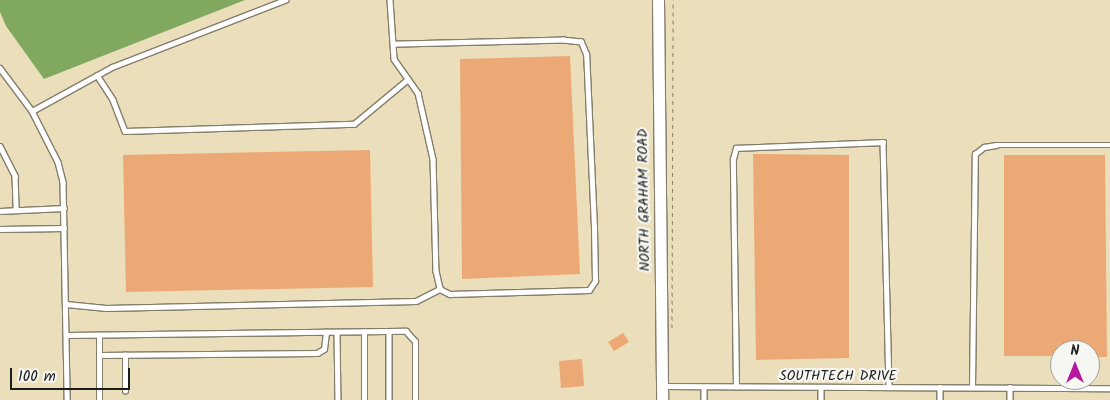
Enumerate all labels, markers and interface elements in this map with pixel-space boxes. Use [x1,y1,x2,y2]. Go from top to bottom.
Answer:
street label: NORTH GRAHAM ROAD [634,128,654,272]
north arrow [1050,340,1100,390]
text: N [1071,340,1079,362]
scale bar [12,358,132,390]
text: 100 m [18,365,56,389]
street label: SOUTHTECH DRIVE [779,368,897,384]

